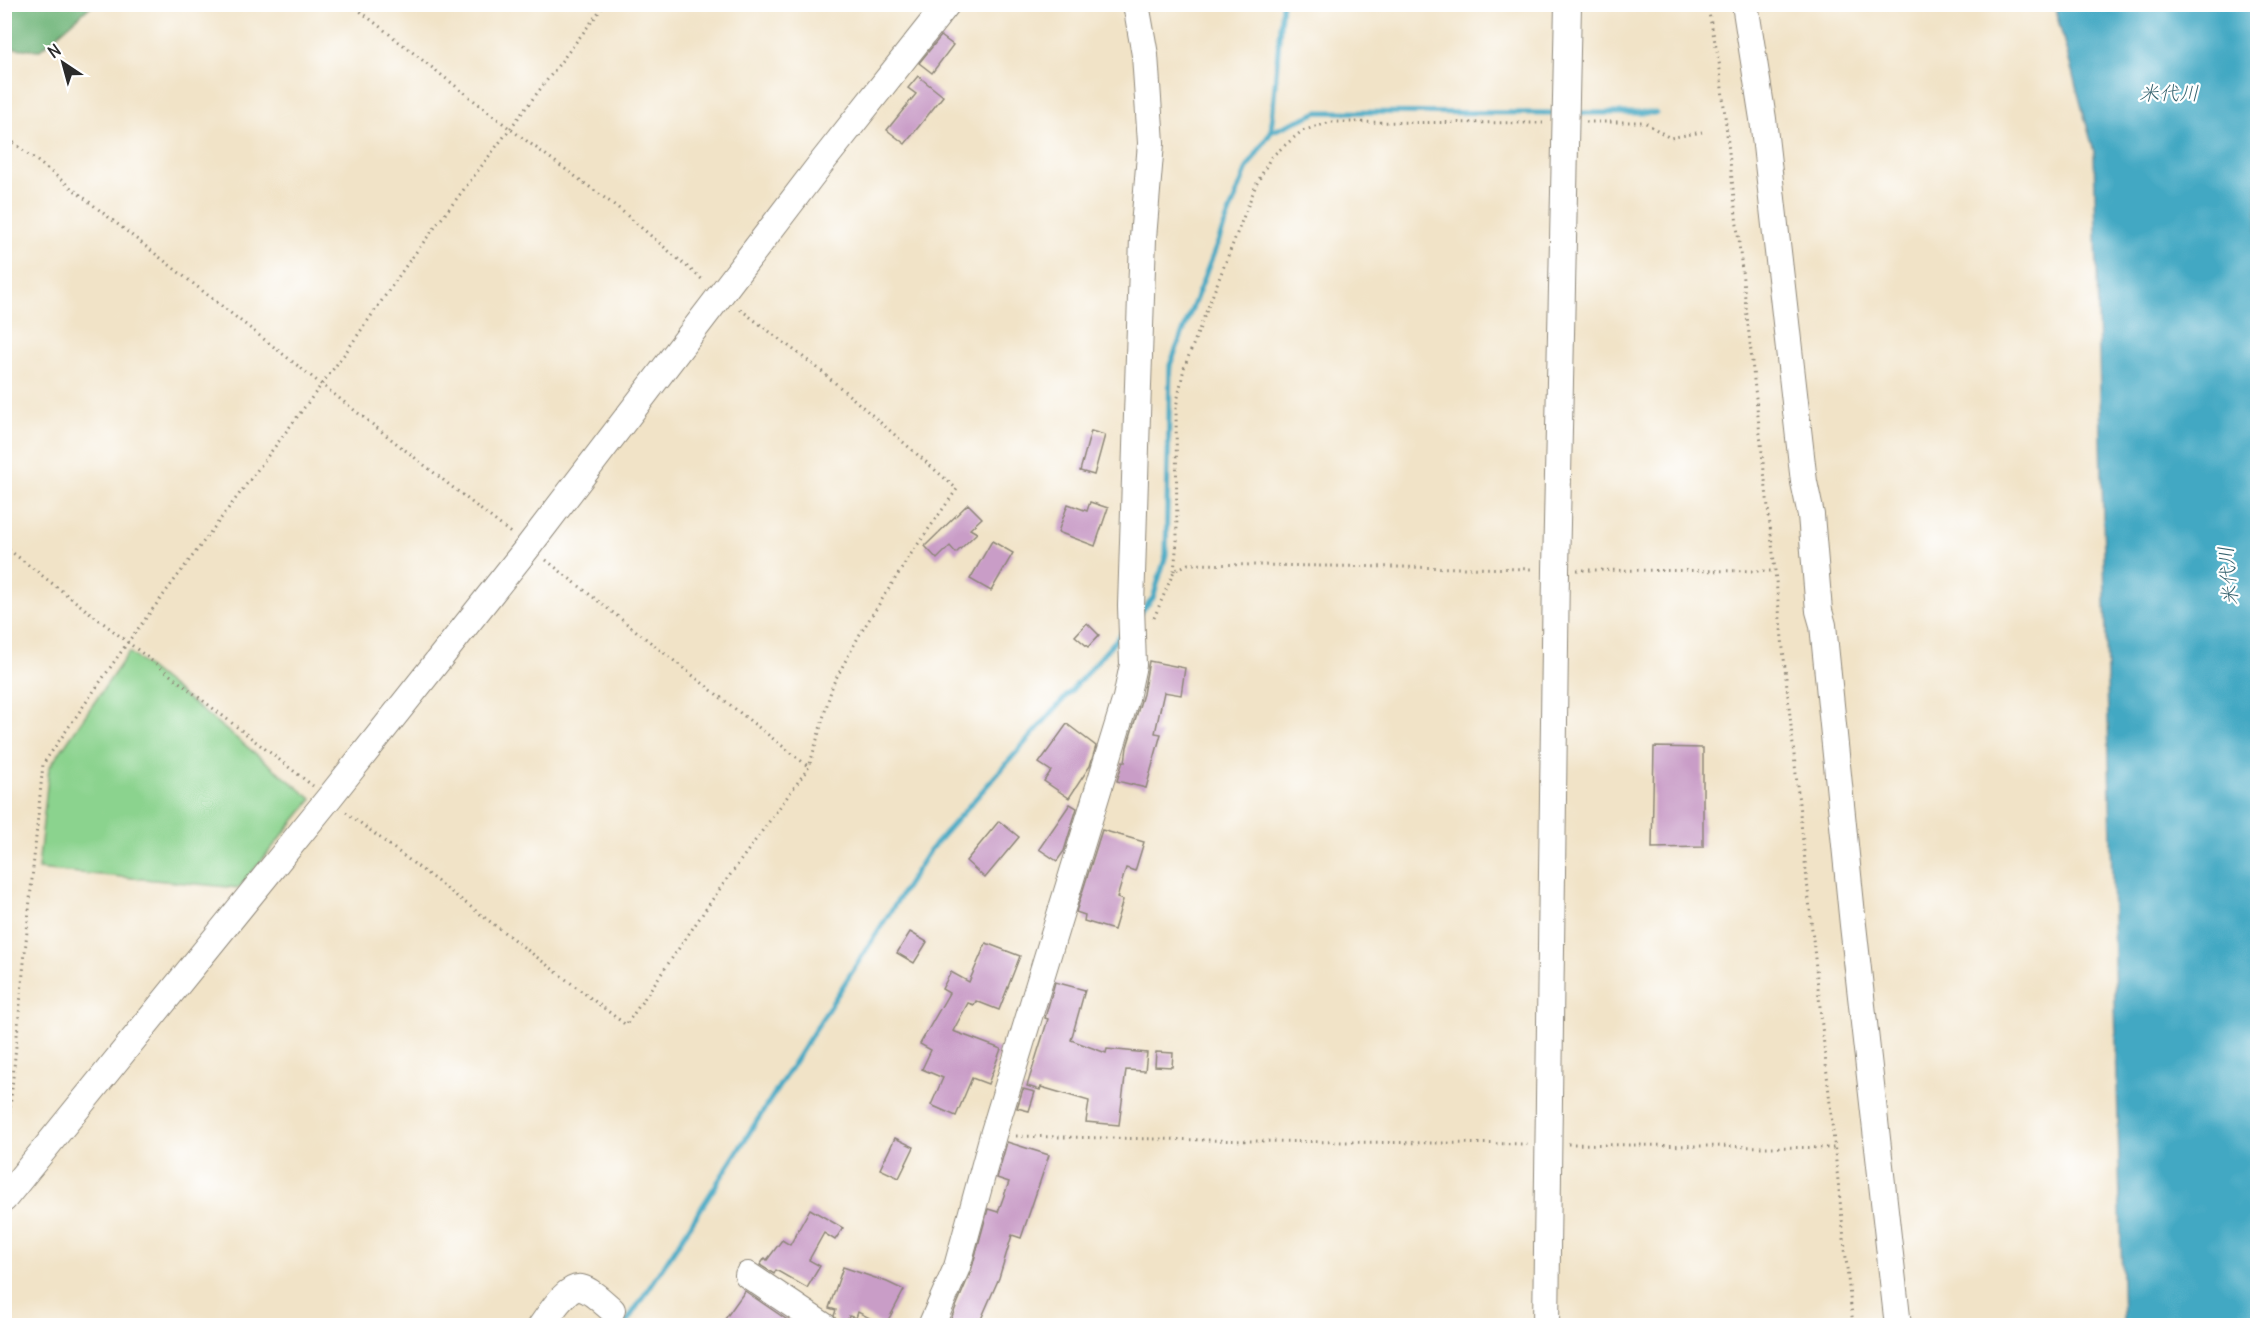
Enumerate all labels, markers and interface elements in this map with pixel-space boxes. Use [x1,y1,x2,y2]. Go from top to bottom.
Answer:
north arrow [33,33,93,93]
text: N [44,40,65,62]
water label: 米代川 [2139,80,2199,105]
water label: 米代川 [2212,545,2243,607]

